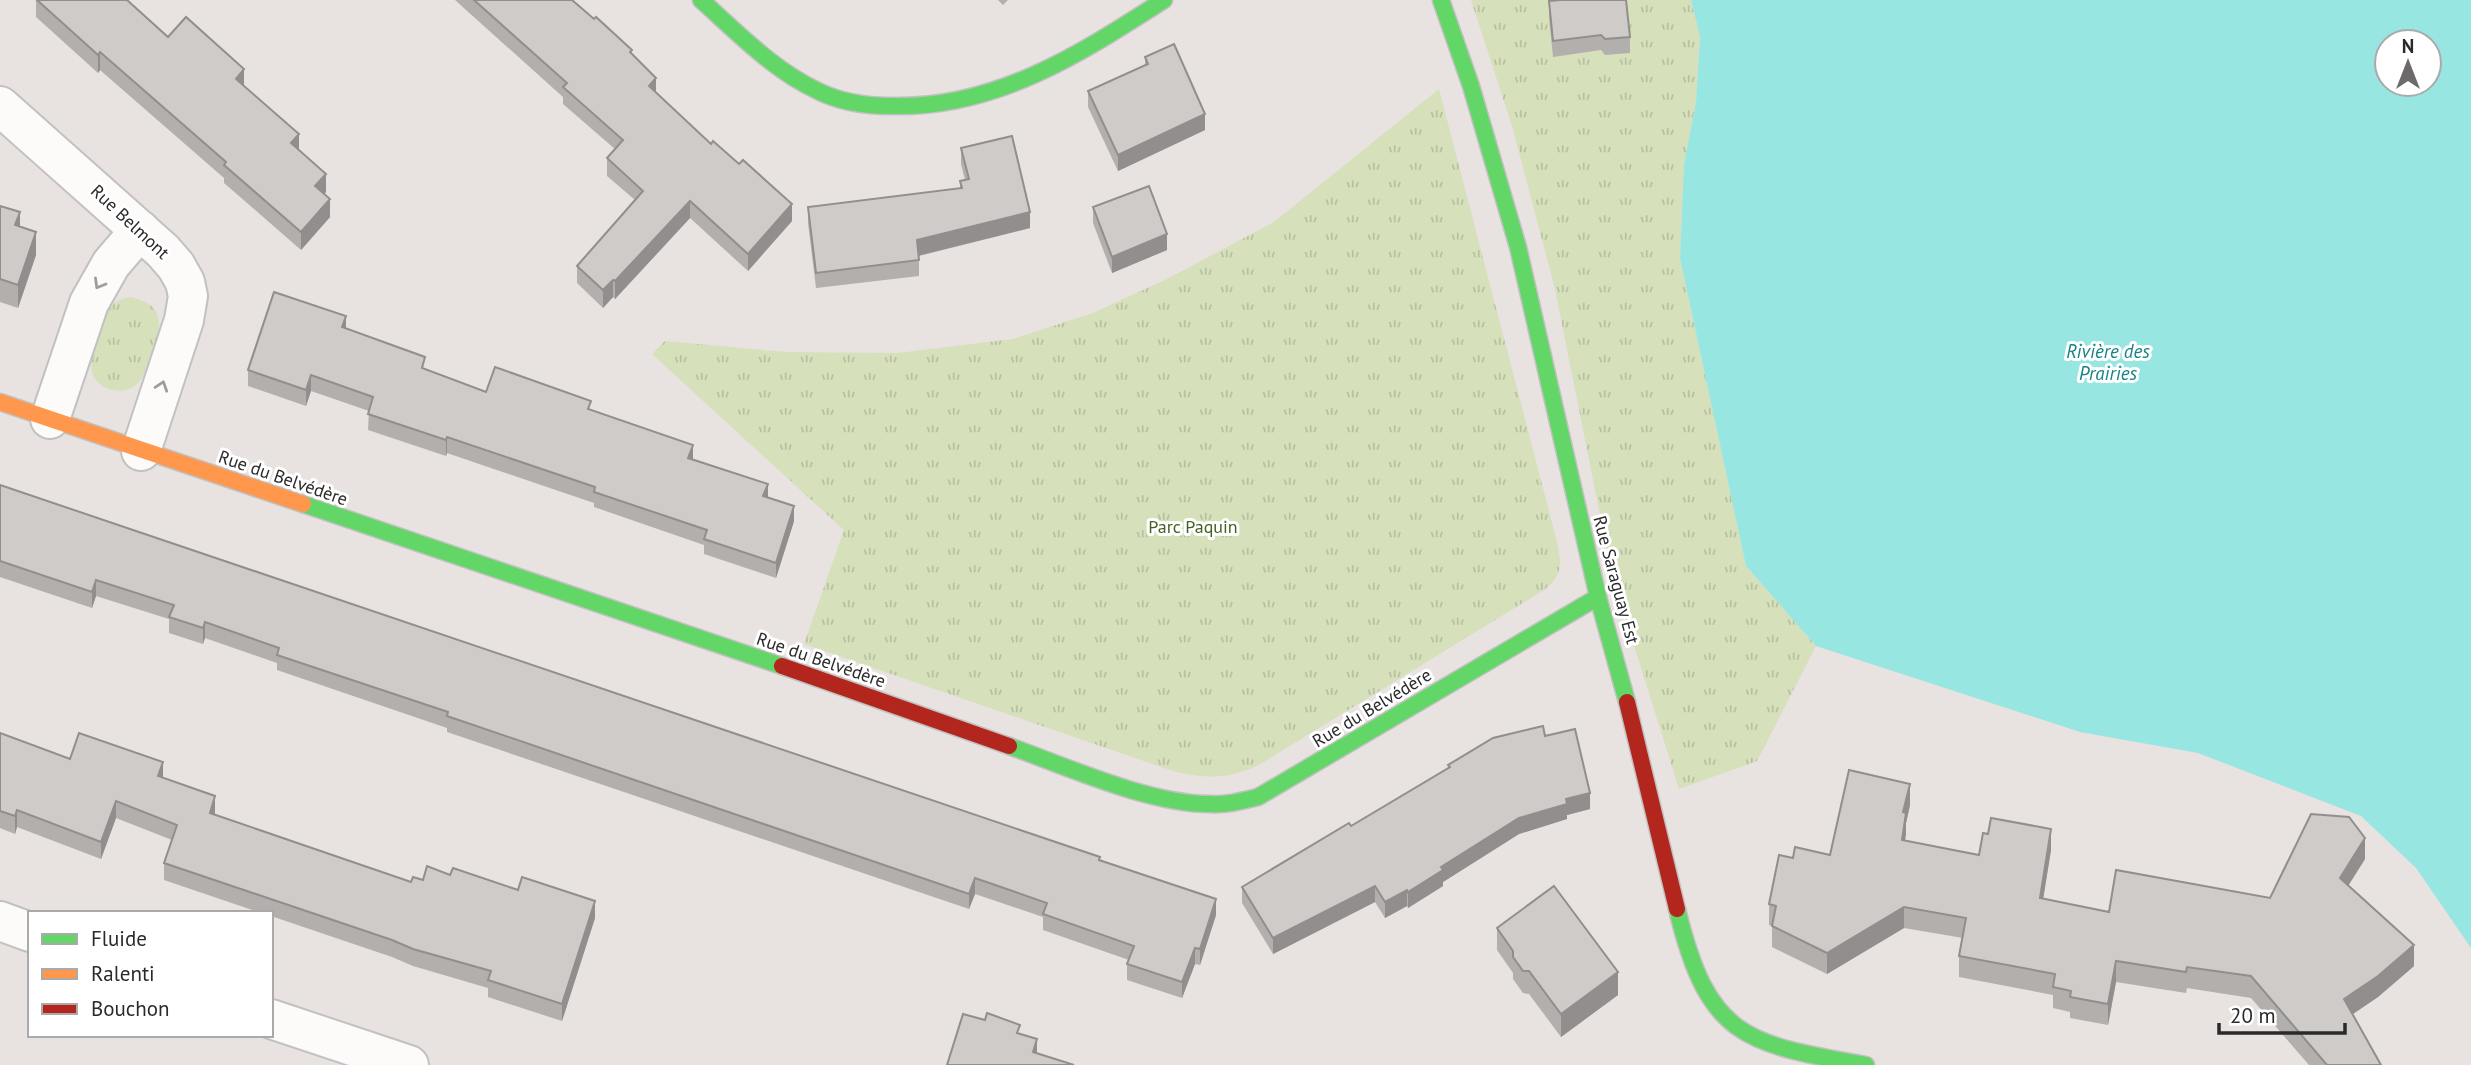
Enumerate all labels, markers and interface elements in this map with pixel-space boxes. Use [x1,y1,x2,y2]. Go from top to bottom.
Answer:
north arrow [2373,28,2443,98]
text: N [2402,34,2414,58]
street label: Rue Belmont [86,179,175,264]
one-way arrow [94,277,107,289]
water label: Rivière des Prairies [2066,339,2150,385]
one-way arrow [154,381,168,393]
street label: Rue du Belvédère [216,445,351,510]
street label: Rue Saraguay Est [1588,513,1645,647]
park label: Parc Paquin [1148,515,1238,538]
street label: Rue du Belvédère [754,627,889,692]
street label: Rue du Belvédère [1308,663,1436,752]
legend [28,911,273,1037]
text: Fluide [91,925,147,952]
text: Ralenti [91,960,155,987]
scale bar [2219,992,2345,1036]
text: Bouchon [91,995,170,1022]
text: 20 m [2230,1002,2276,1029]

